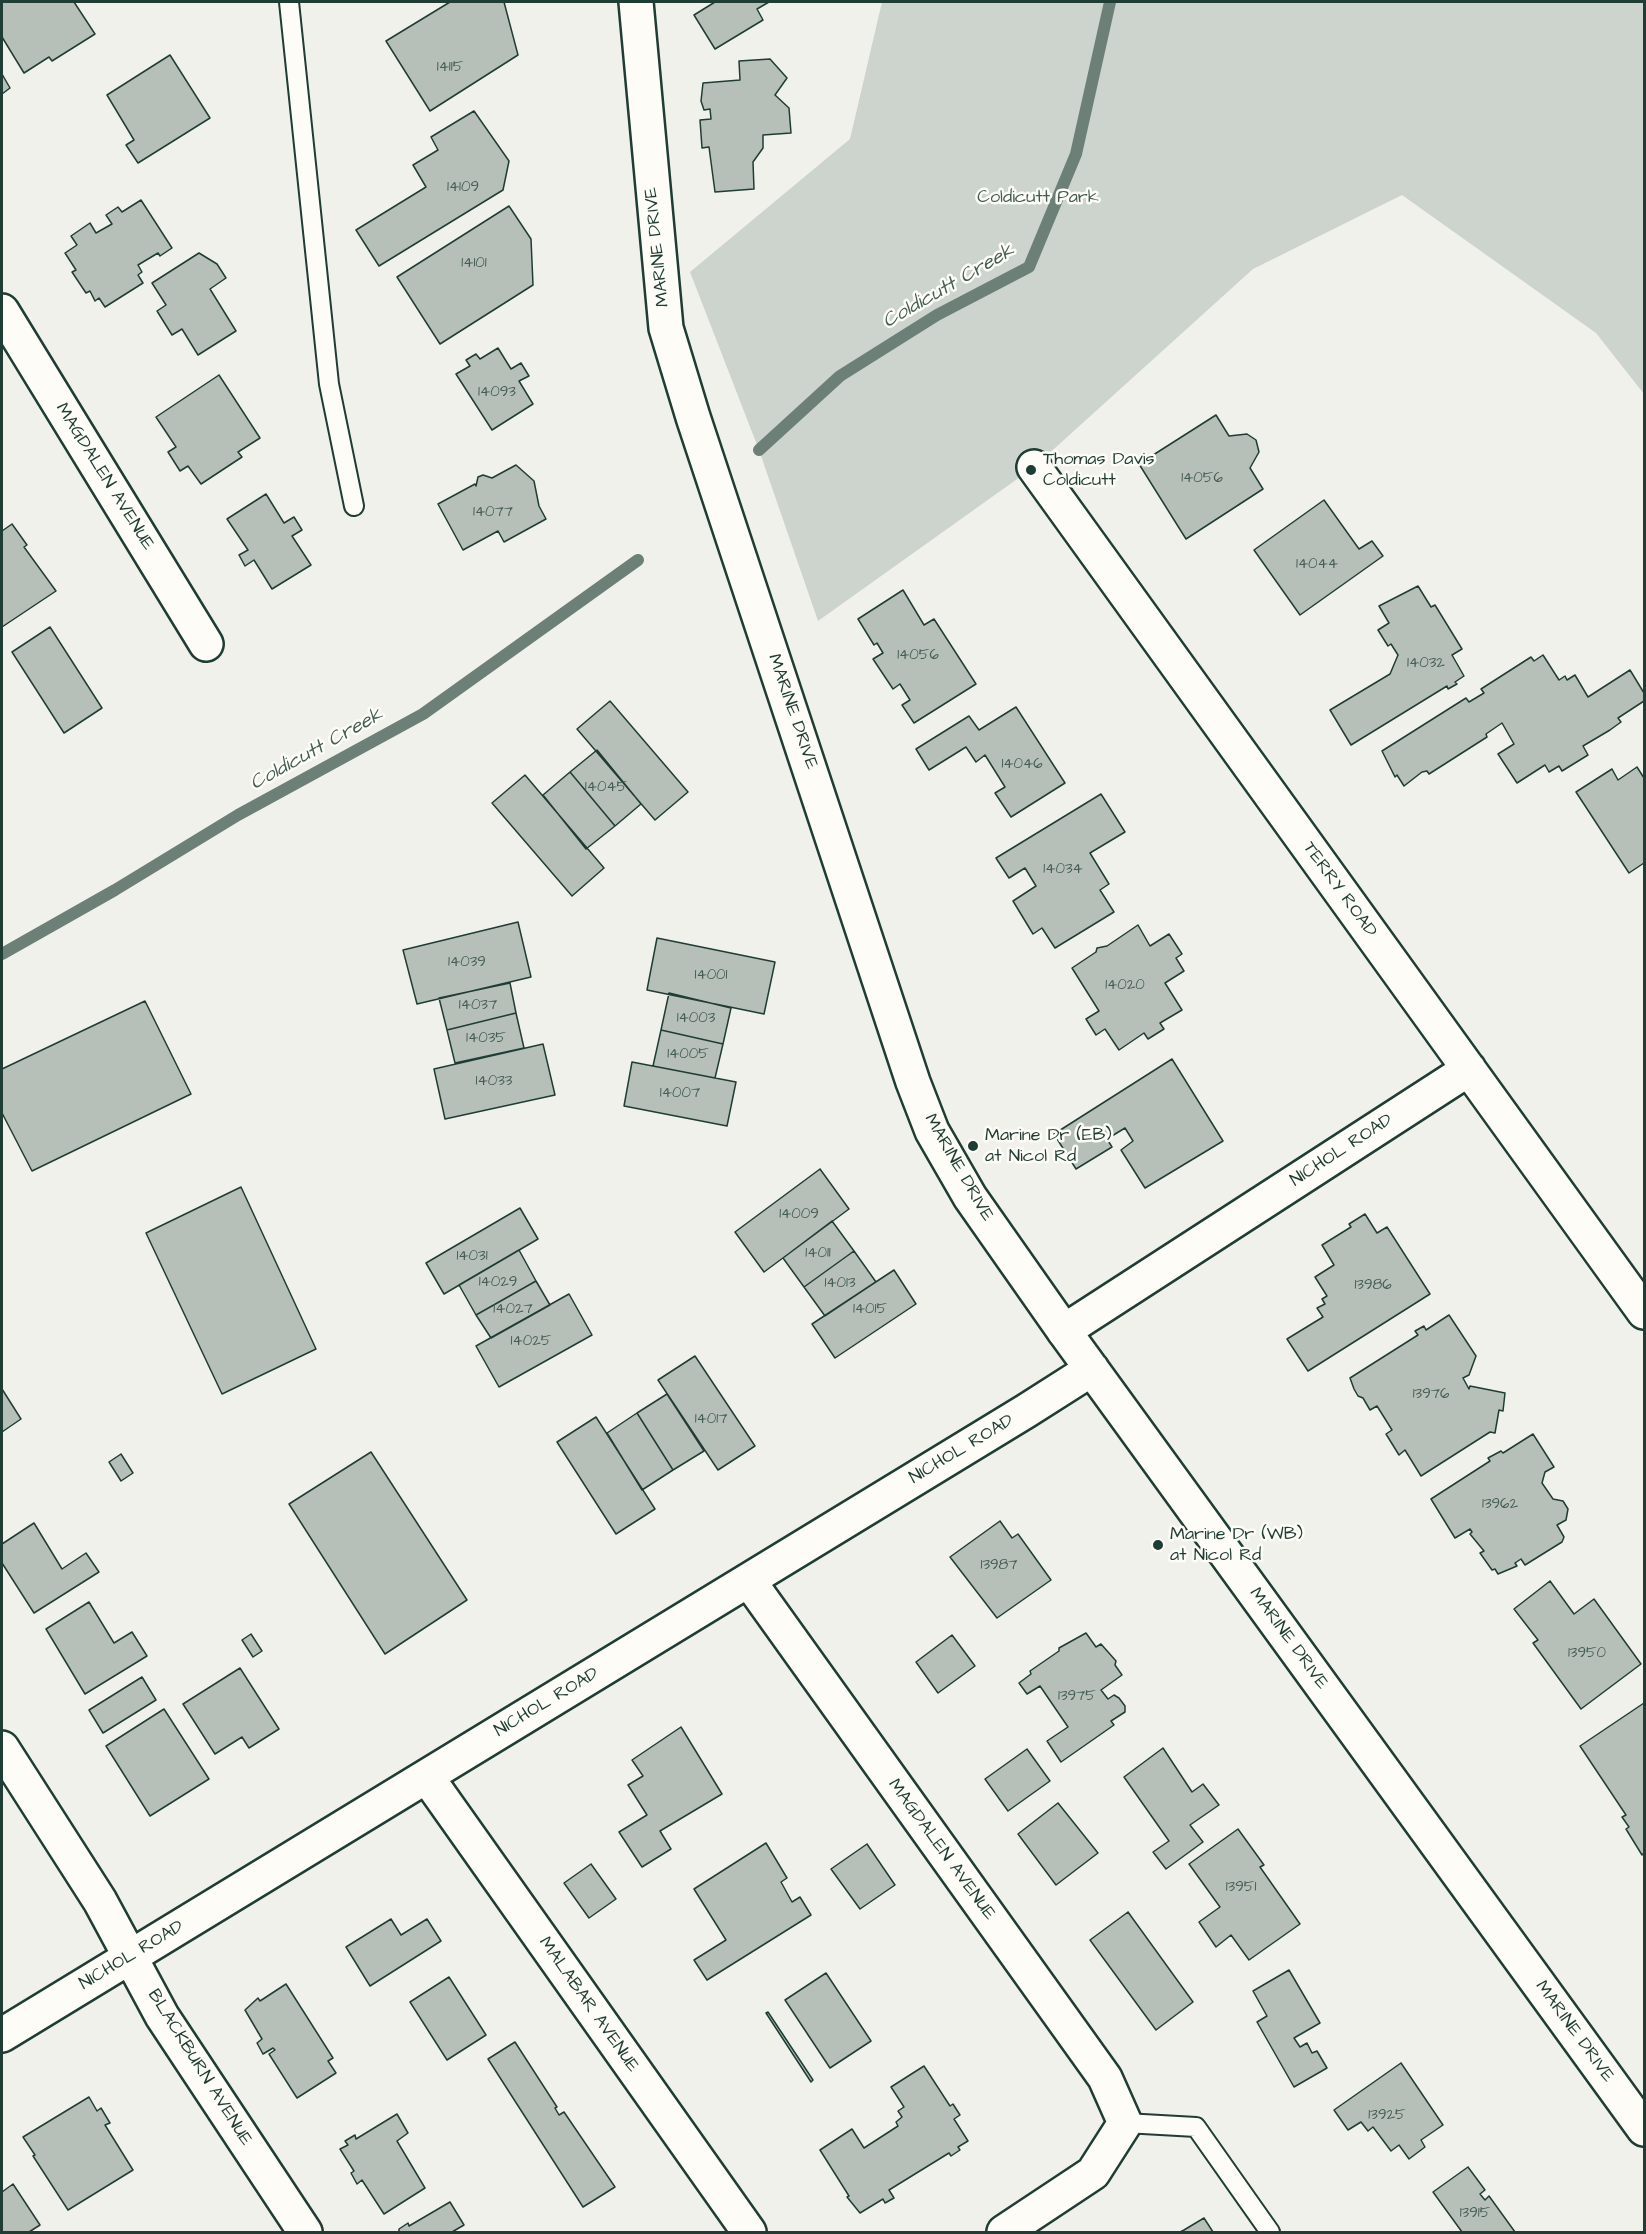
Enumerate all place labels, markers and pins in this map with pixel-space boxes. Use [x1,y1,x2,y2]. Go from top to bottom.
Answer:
place label: Thomas Davis Coldicutt [1043,449,1155,492]
marker: Thomas Davis Coldicutt [1024,463,1038,477]
place label: Marine Dr (EB) at Nicol Rd [985,1125,1112,1168]
marker: Marine Dr (EB) at Nicol Rd [966,1139,980,1153]
place label: Marine Dr (WB) at Nicol Rd [1170,1524,1303,1567]
marker: Marine Dr (WB) at Nicol Rd [1151,1538,1165,1552]

